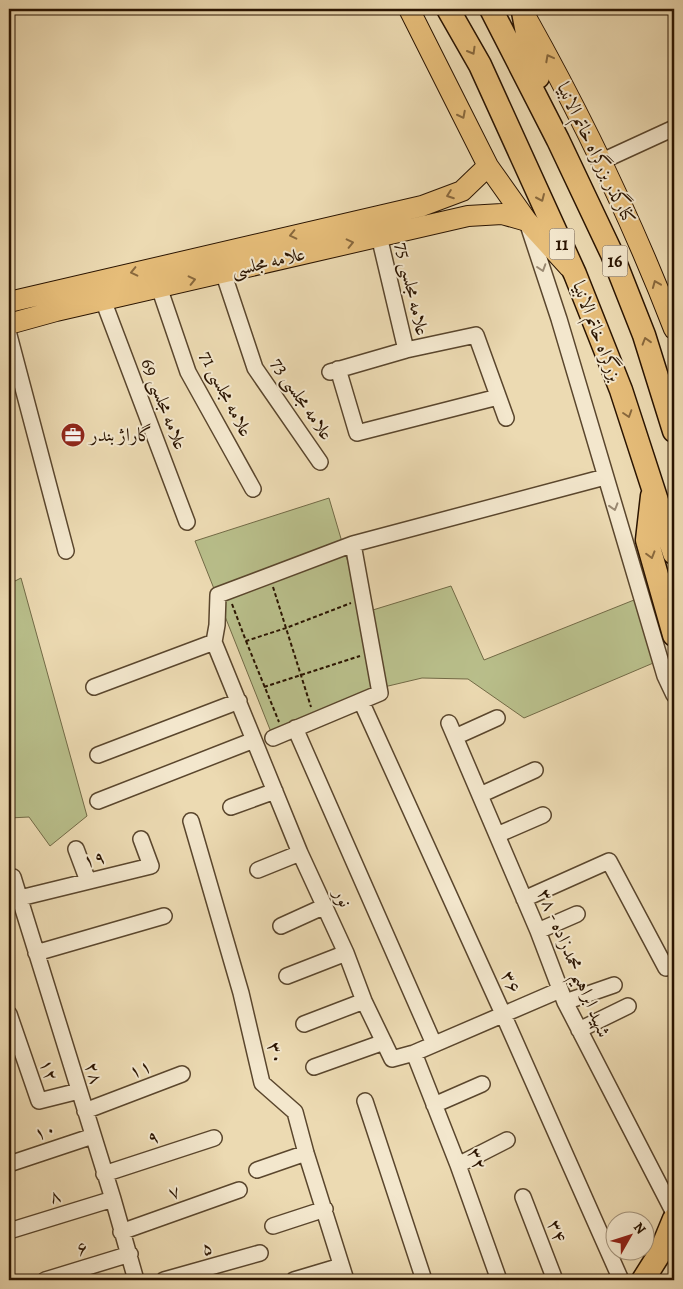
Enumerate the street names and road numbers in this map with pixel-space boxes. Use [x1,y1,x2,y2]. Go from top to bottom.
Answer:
street label: کنارگذر بزرگراه خاتم الانبیا [548,77,643,230]
road number: 11 [550,228,574,260]
street label: علامه مجلسی 75 [389,240,435,338]
street label: علامه مجلسی [228,241,308,283]
road number: 16 [602,246,628,276]
street label: بزرگراه خاتم الانبیا [563,277,628,387]
street label: علامه مجلسی 71 [193,346,259,442]
street label: علامه مجلسی 73 [265,352,339,446]
street label: علامه مجلسی 69 [135,354,193,454]
street label: ۱۹ [80,844,108,874]
street label: نور [327,883,359,912]
street label: شهید ابراهیم محمدزاده - ۳۸ [525,885,617,1044]
street label: ۳۶ [495,967,527,997]
street label: ۳۰ [261,1039,291,1067]
street label: ۱۱ [125,1053,155,1085]
street label: ۱۲ [33,1055,65,1085]
street label: ۲۸ [78,1059,110,1087]
street label: ۱۰ [30,1115,60,1147]
street label: ۹ [144,1123,162,1151]
street label: ۳۲ [461,1144,493,1174]
street label: ۷ [165,1178,183,1206]
street label: ۸ [46,1182,64,1210]
street label: ۳۴ [541,1216,573,1246]
street label: ۶ [73,1234,91,1262]
street label: ۵ [198,1234,216,1262]

